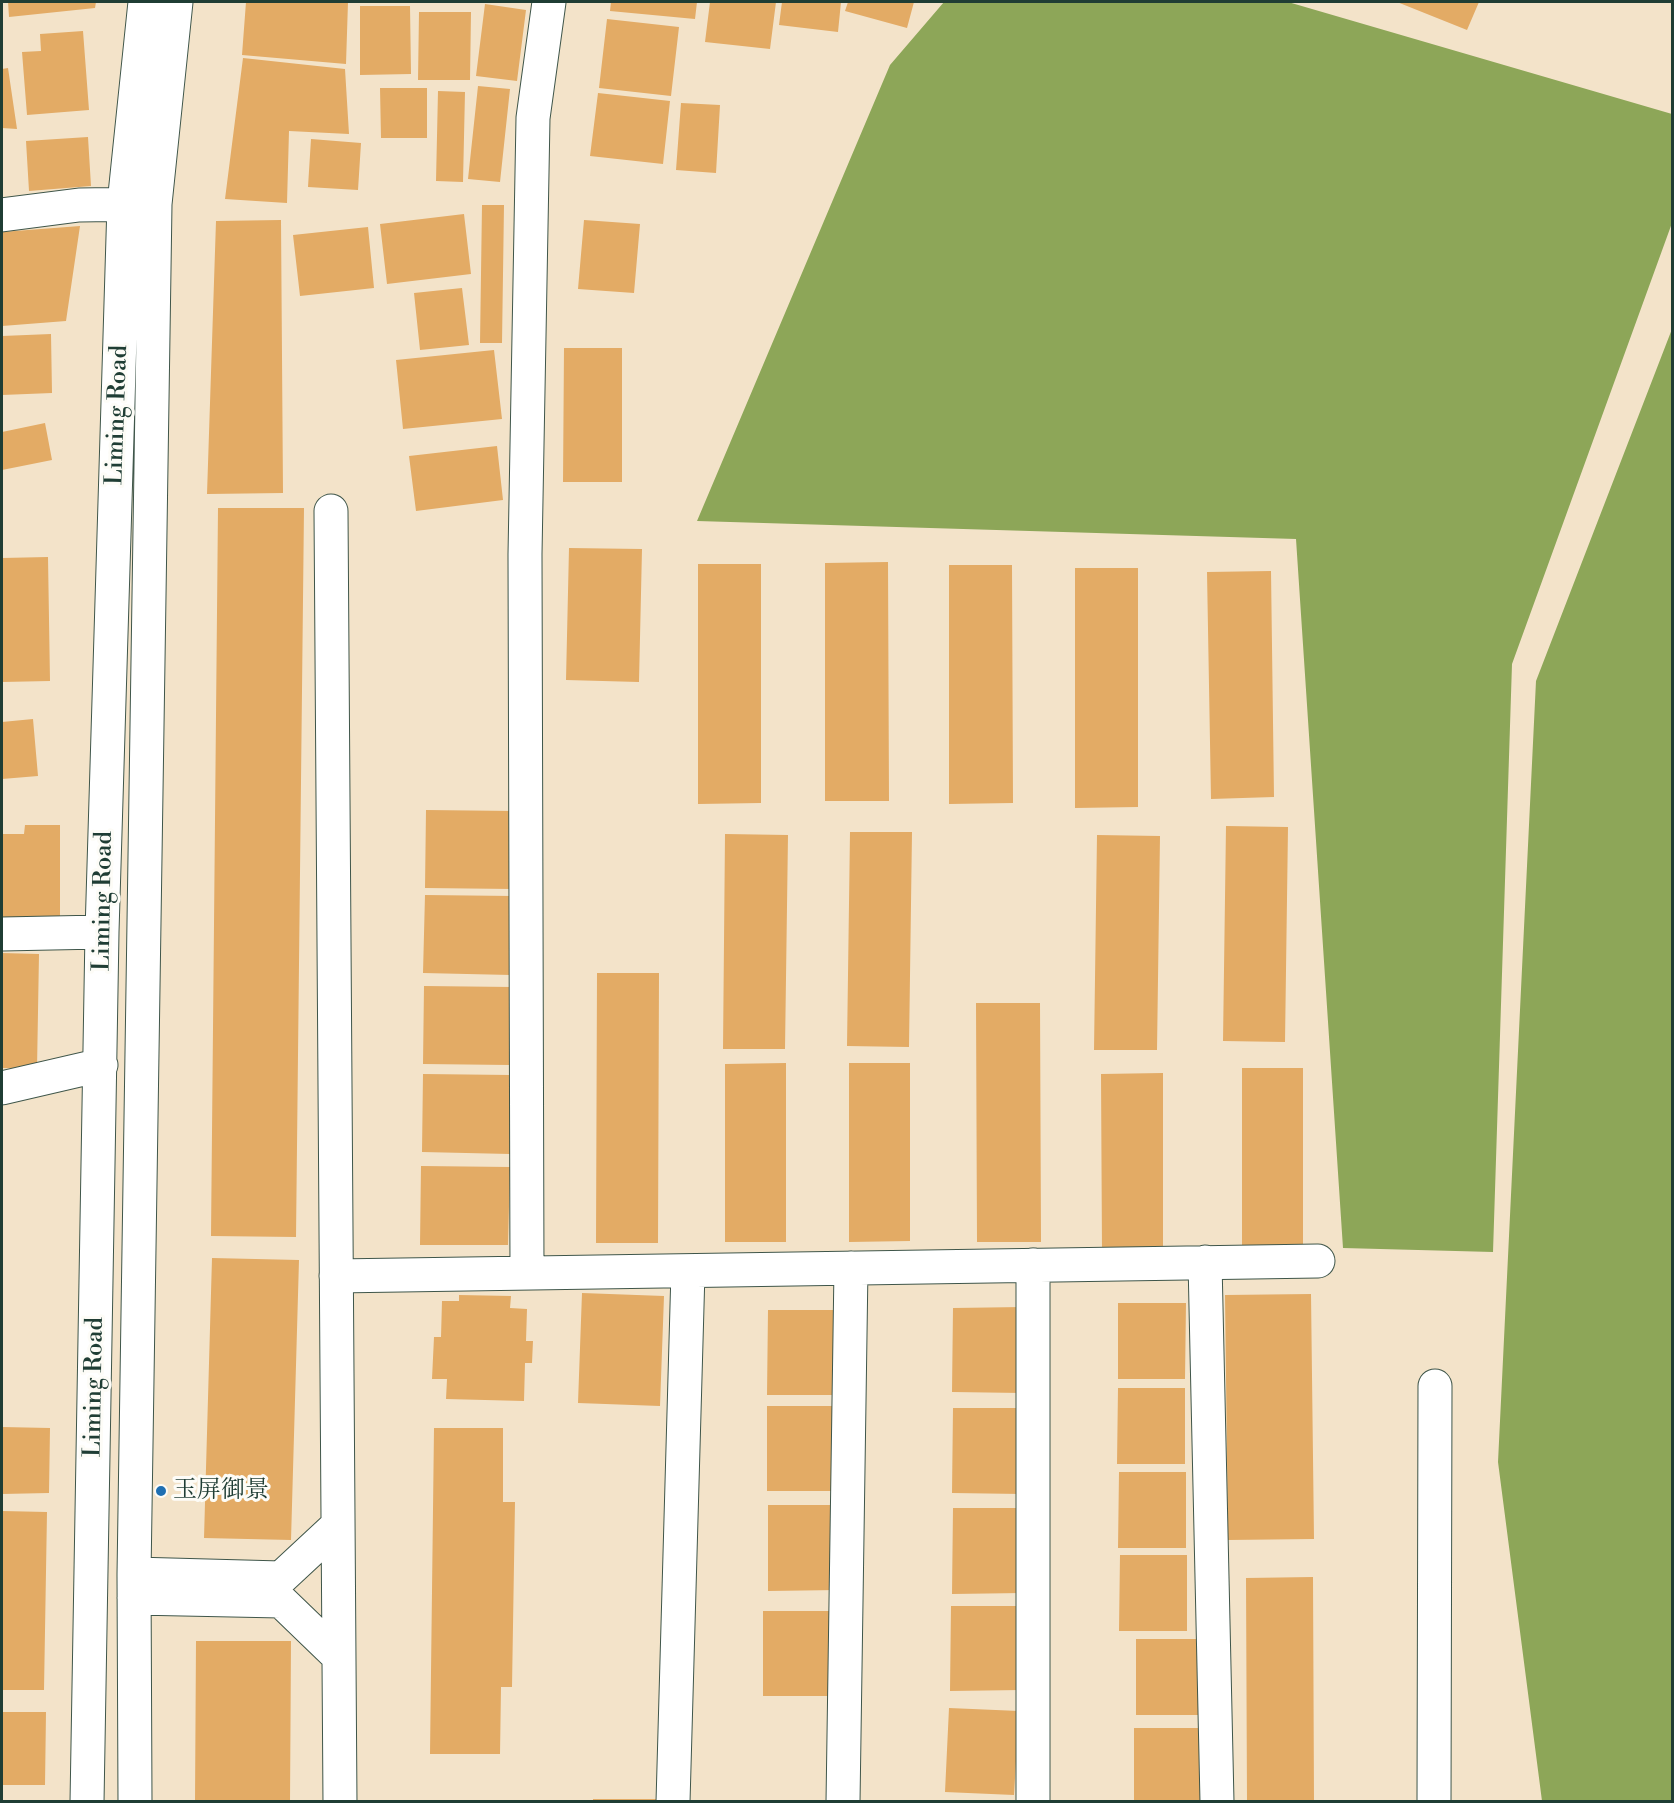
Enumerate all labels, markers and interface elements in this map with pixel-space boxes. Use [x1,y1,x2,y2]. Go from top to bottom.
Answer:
street label: Liming Road [101,344,135,486]
street label: Liming Road [88,831,120,971]
street label: Liming Road [79,1317,111,1457]
place label: 玉屏御景 [173,1477,269,1505]
marker: 玉屏御景 [154,1484,168,1498]

